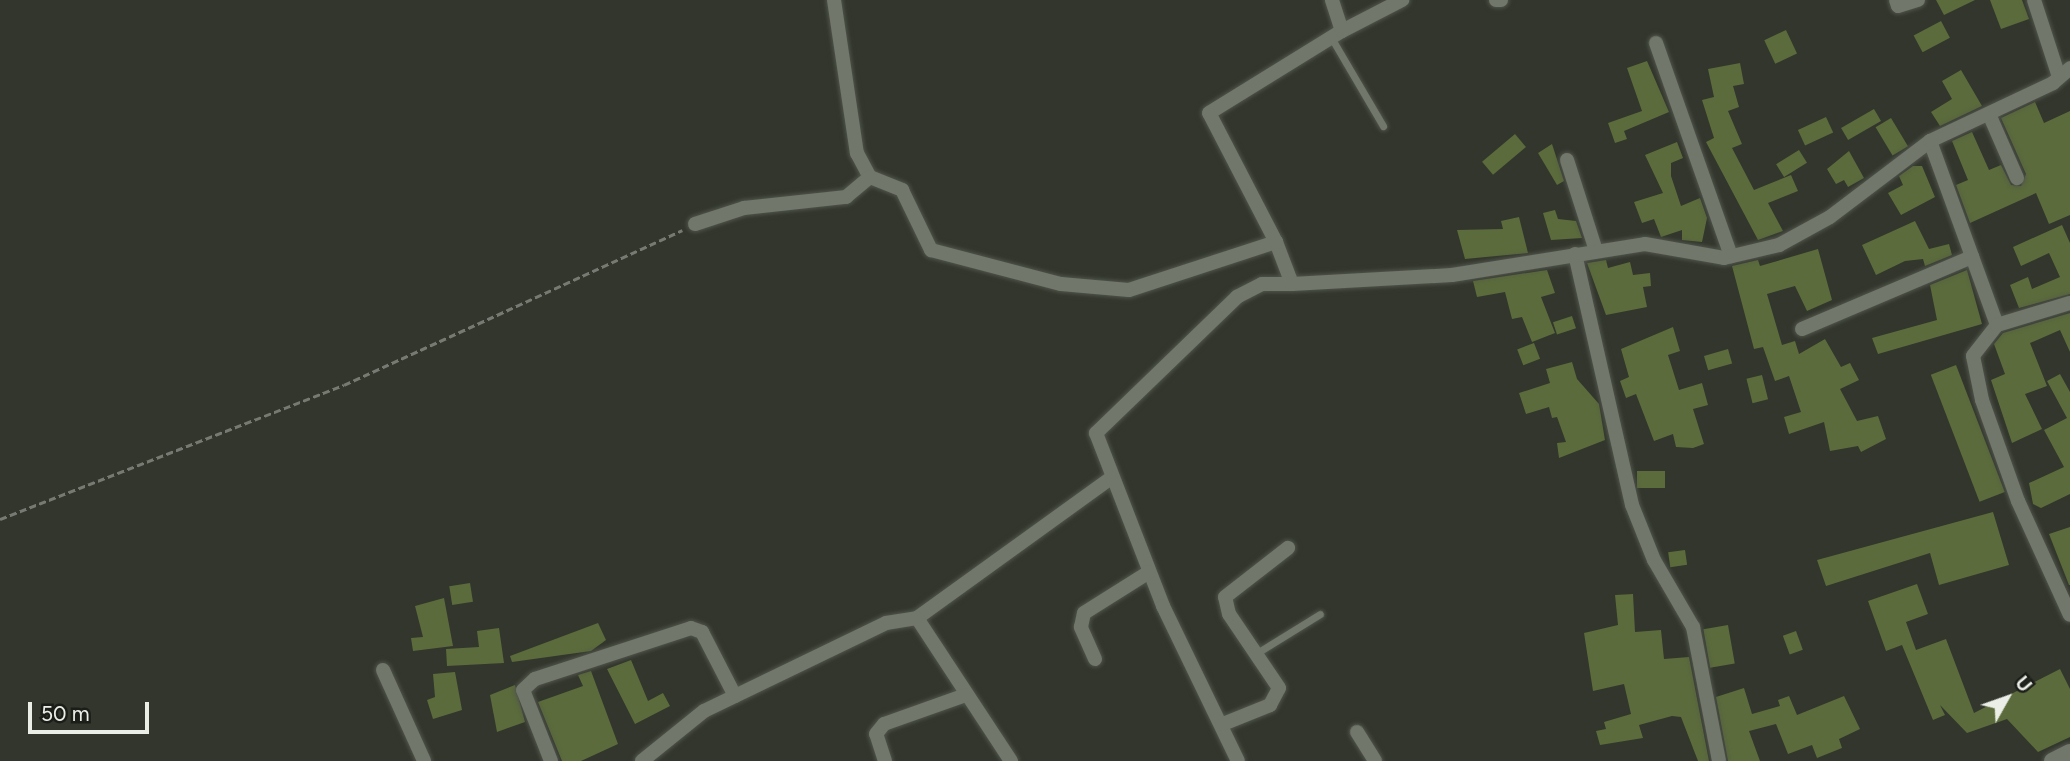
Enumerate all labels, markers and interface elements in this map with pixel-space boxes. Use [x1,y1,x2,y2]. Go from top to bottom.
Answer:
north arrow [1972,663,2042,733]
text: U [2010,672,2037,697]
scale bar [32,688,152,732]
text: 50 m [41,701,90,726]

